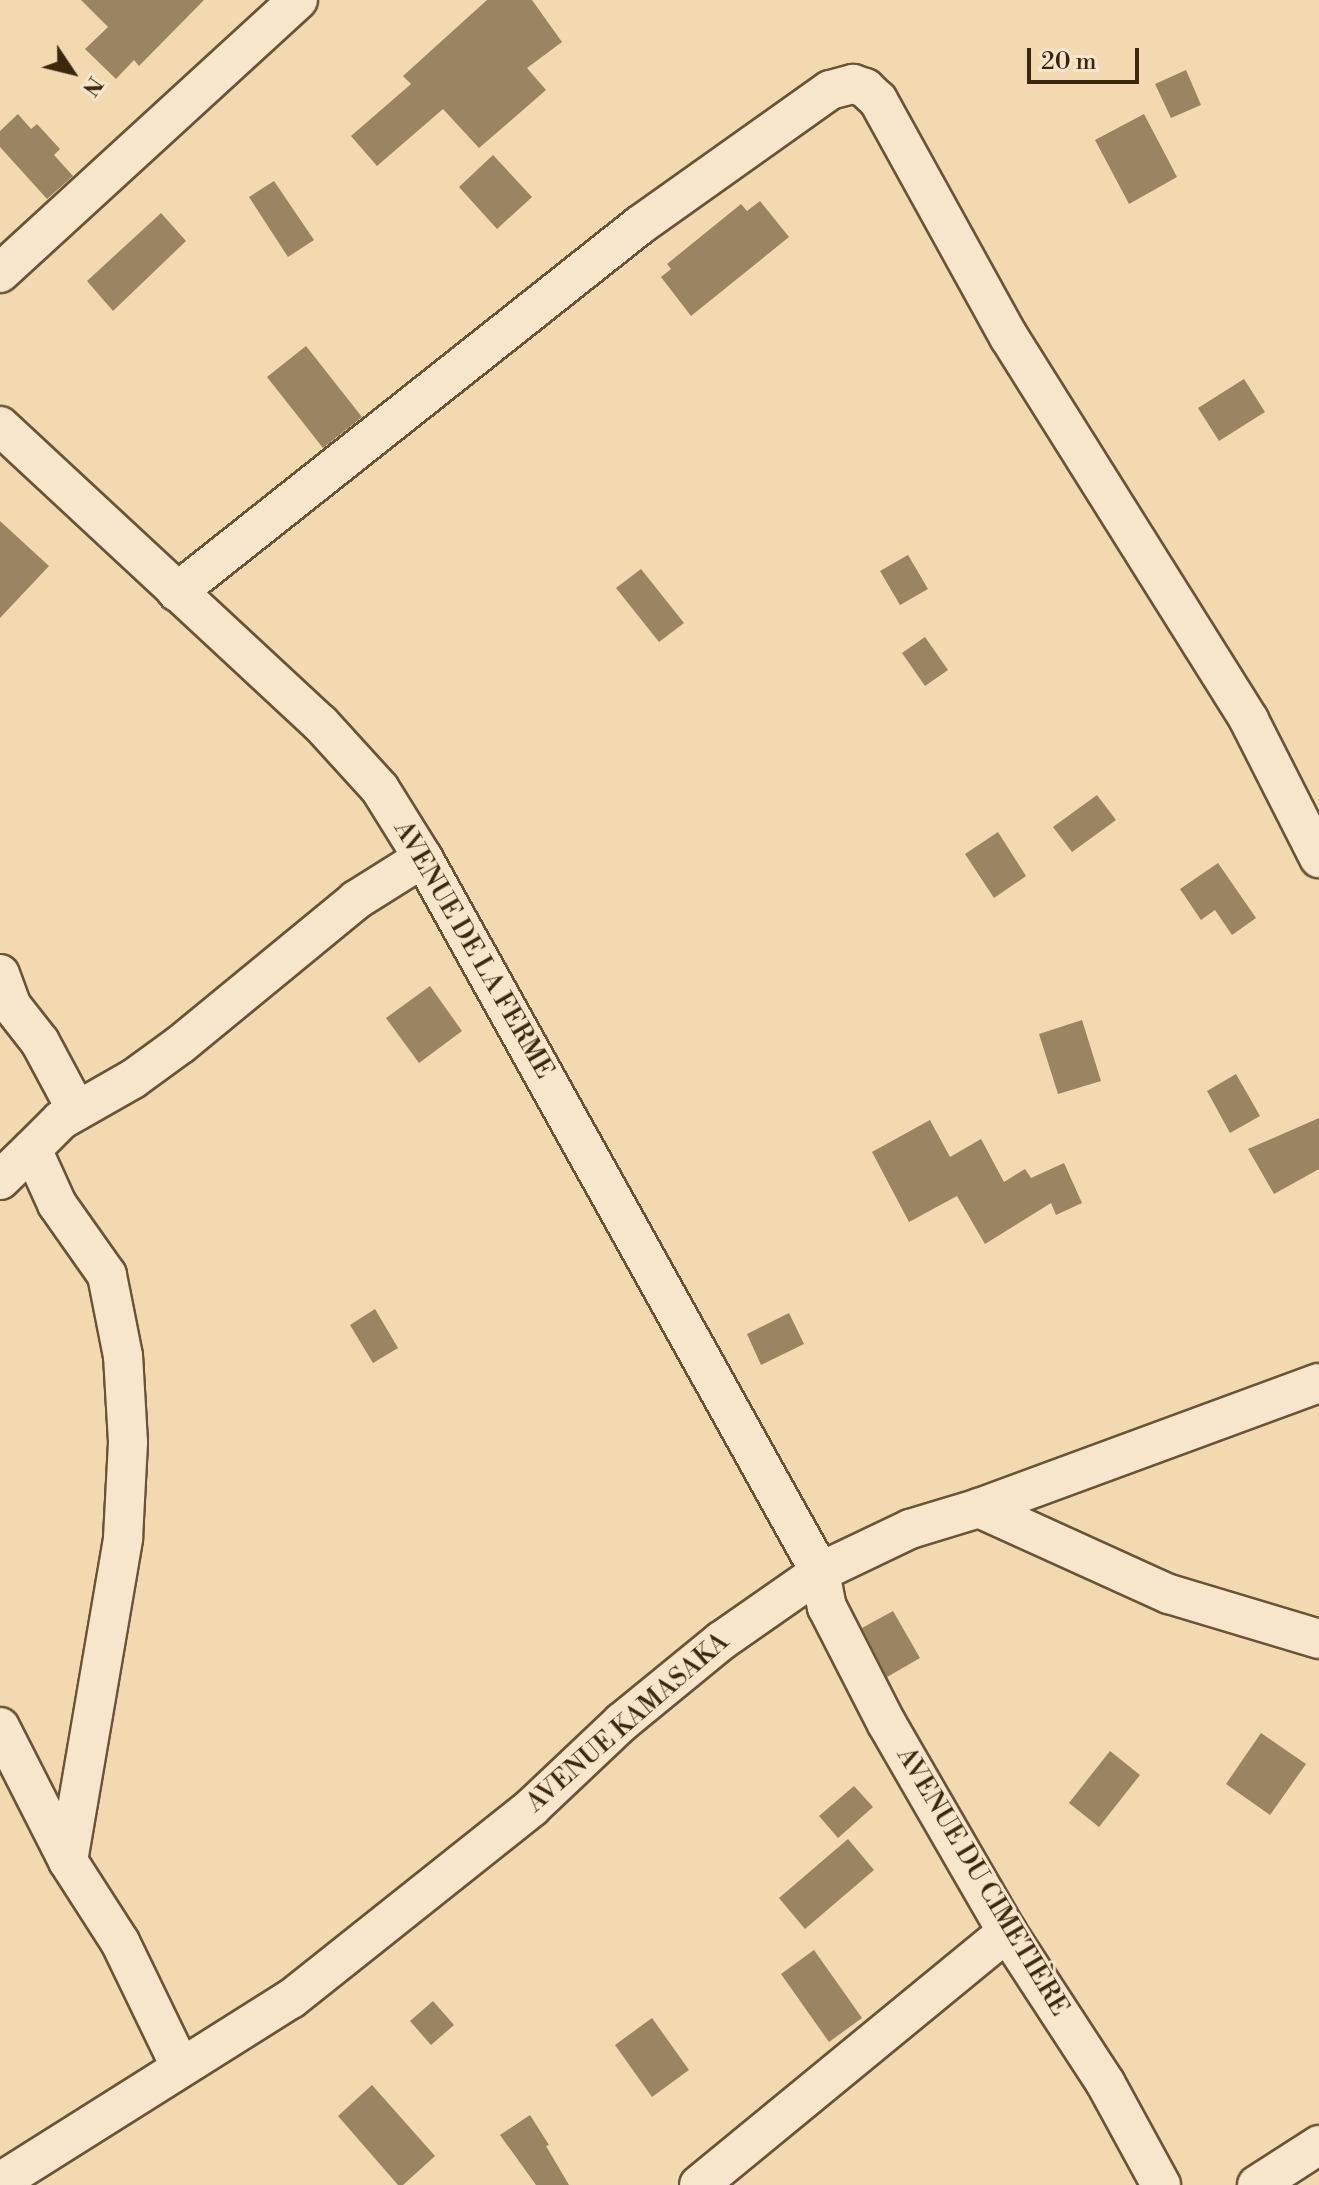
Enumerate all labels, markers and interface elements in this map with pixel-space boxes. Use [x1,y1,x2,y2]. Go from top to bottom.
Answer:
north arrow [32,32,112,112]
scale bar [1031,32,1143,82]
text: 20 m [1041,47,1097,77]
text: N [76,71,108,101]
street label: AVENUE DE LA FERME [386,816,560,1084]
street label: AVENUE KAMASAKA [520,1627,736,1819]
street label: AVENUE DU CIMETIÈRE [889,1742,1075,2022]

